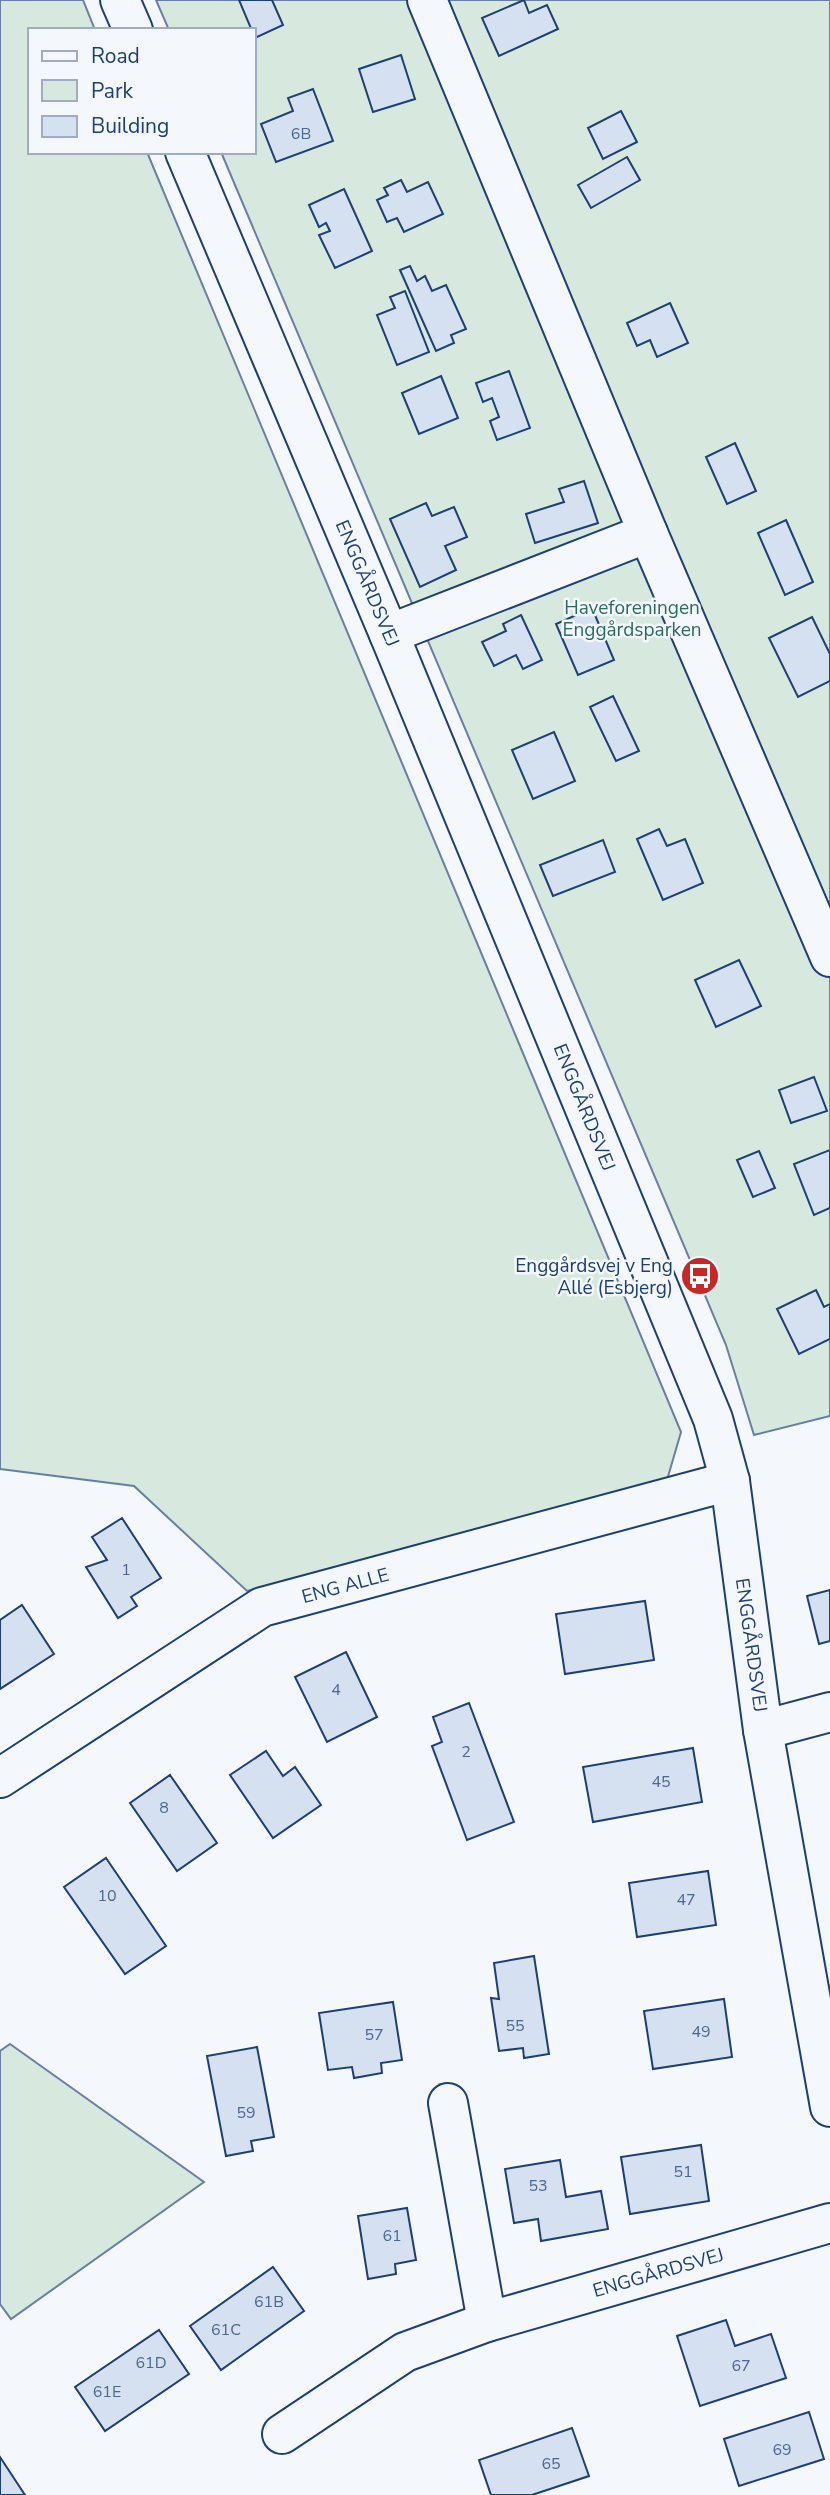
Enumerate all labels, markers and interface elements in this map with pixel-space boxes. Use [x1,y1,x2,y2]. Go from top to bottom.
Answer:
legend [28,28,256,154]
text: Road [91,42,140,70]
text: Park [91,77,133,105]
text: Building [91,112,169,140]
house number: 6B [291,123,311,145]
street label: ENGGÅRDSVEJ [329,516,406,651]
park label: Haveforeningen Enggårdsparken [562,595,702,643]
street label: ENGGÅRDSVEJ [547,1039,622,1175]
place label: Enggårdsvej v Eng Allé (Esbjerg) [515,1253,673,1301]
bus stop icon: Enggårdsvej v Eng Allé (Esbjerg) [679,1255,721,1297]
house number: 1 [121,1559,131,1581]
street label: ENG ALLE [299,1562,392,1610]
street label: ENGGÅRDSVEJ [729,1576,774,1714]
house number: 4 [331,1679,341,1701]
house number: 2 [461,1741,471,1763]
house number: 45 [651,1771,671,1793]
house number: 8 [159,1797,169,1819]
house number: 10 [97,1885,117,1907]
house number: 47 [676,1889,696,1911]
house number: 55 [505,2015,525,2037]
house number: 49 [691,2021,711,2043]
house number: 57 [364,2024,384,2046]
house number: 59 [236,2102,256,2124]
house number: 51 [673,2161,693,2183]
house number: 53 [528,2175,548,2197]
house number: 61 [382,2225,402,2247]
street label: ENGGÅRDSVEJ [589,2241,727,2304]
house number: 61B [254,2291,284,2313]
house number: 61C [211,2319,241,2341]
house number: 61D [135,2352,167,2374]
house number: 67 [731,2355,751,2377]
house number: 61E [93,2381,121,2403]
house number: 69 [772,2439,792,2461]
house number: 65 [541,2453,561,2475]

